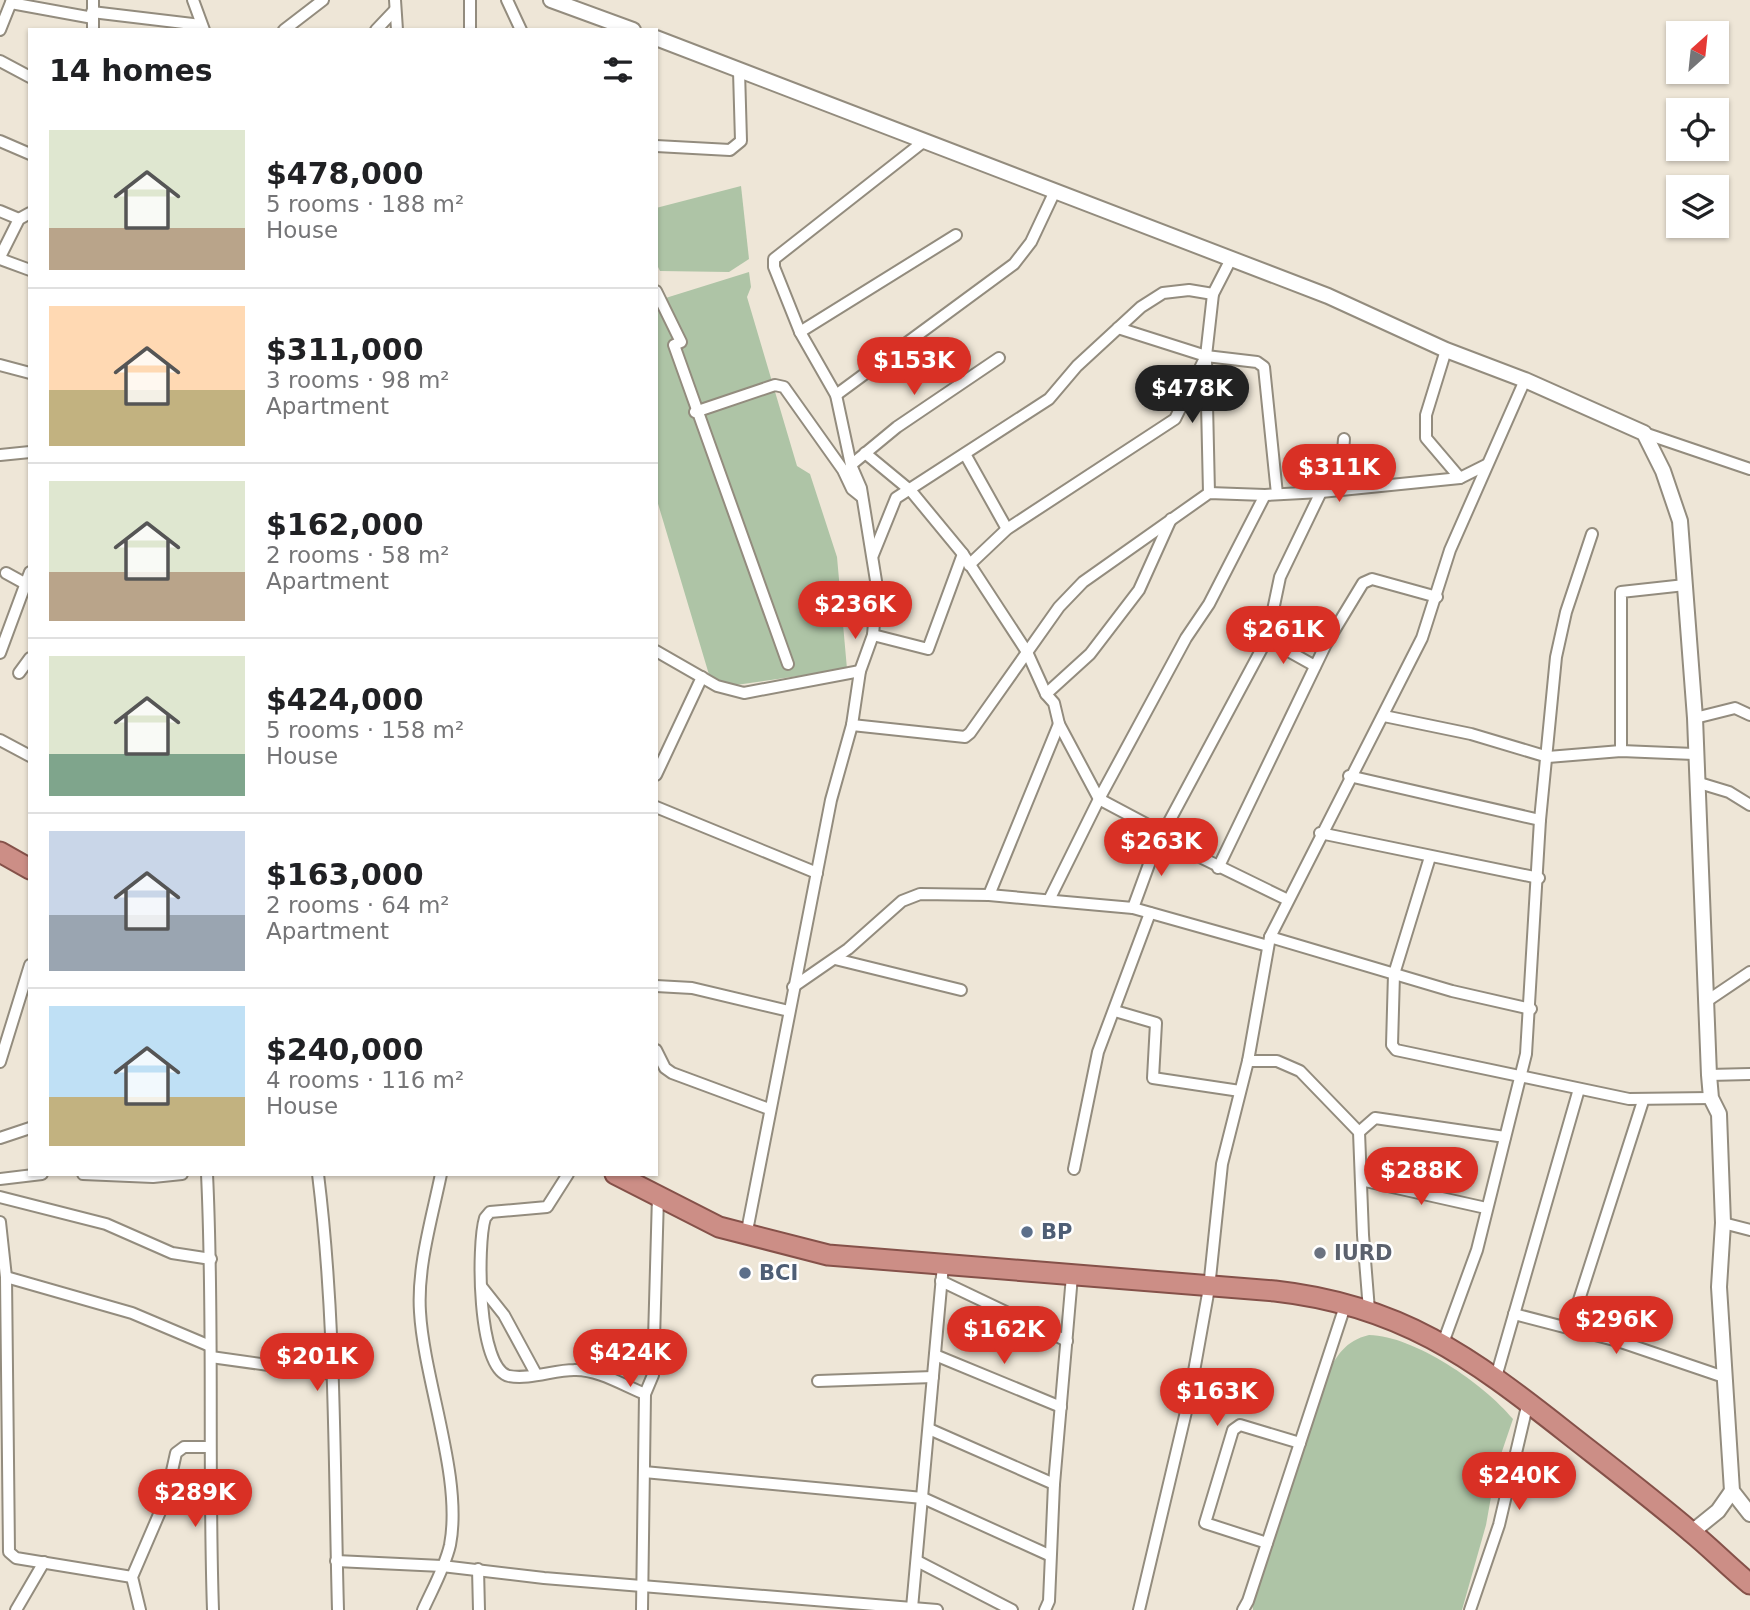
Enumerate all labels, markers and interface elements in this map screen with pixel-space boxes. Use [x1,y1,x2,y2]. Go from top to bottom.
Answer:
north arrow [1666,21,1729,84]
map controls [1666,21,1729,238]
icon: filters [599,51,637,89]
text: 14 homes [49,53,213,88]
button: locate [1666,98,1729,161]
text: $478,000 [266,156,424,191]
icon: home [105,158,189,242]
button: layers [1666,175,1729,238]
text: 5 rooms · 188 m² [266,191,464,217]
text: House [266,217,338,243]
text: $311,000 [266,332,424,367]
icon: home [105,334,189,418]
pin: $153K [865,338,963,397]
text: $153K [873,347,955,373]
pin: $478K [1143,366,1241,425]
text: 3 rooms · 98 m² [266,367,450,393]
text: $478K [1151,375,1233,401]
text: Apartment [266,393,389,419]
pin: $311K [1290,444,1388,504]
text: $311K [1298,454,1380,480]
text: $162,000 [266,507,424,542]
icon: home [105,509,189,593]
text: 2 rooms · 58 m² [266,542,450,568]
text: Apartment [266,568,389,594]
pin: $236K [806,582,904,641]
text: $236K [814,591,896,617]
pin: $261K [1234,606,1332,666]
text: $261K [1242,616,1324,642]
text: $424,000 [266,682,424,717]
icon: home [105,684,189,768]
text: 5 rooms · 158 m² [266,717,464,743]
text: House [266,743,338,769]
pin: $263K [1112,818,1210,878]
text: $263K [1120,828,1202,854]
text: $163,000 [266,857,424,892]
icon: home [105,859,189,943]
text: 2 rooms · 64 m² [266,892,450,918]
text: Apartment [266,918,389,944]
text: $240,000 [266,1032,424,1067]
icon: home [105,1034,189,1118]
text: 4 rooms · 116 m² [266,1067,464,1093]
text: House [266,1093,338,1119]
pin: $288K [1372,1148,1470,1207]
text: $288K [1380,1157,1462,1183]
place label: BP [1041,1220,1072,1244]
marker: BP [1019,1224,1035,1240]
place label: IURD [1334,1241,1392,1265]
marker: IURD [1312,1245,1328,1261]
place label: BCI [759,1261,798,1285]
marker: BCI [737,1265,753,1281]
pin: $296K [1567,1296,1665,1356]
pin: $162K [955,1306,1053,1366]
text: $296K [1575,1306,1657,1332]
text: $162K [963,1316,1045,1342]
pin: $424K [581,1330,679,1389]
pin: $201K [268,1334,366,1393]
text: $424K [589,1339,671,1365]
text: $201K [276,1343,358,1369]
pin: $163K [1168,1368,1266,1428]
text: $163K [1176,1378,1258,1404]
pin: $240K [1470,1452,1568,1512]
text: $240K [1478,1462,1560,1488]
pin: $289K [146,1470,244,1529]
text: $289K [154,1479,236,1505]

